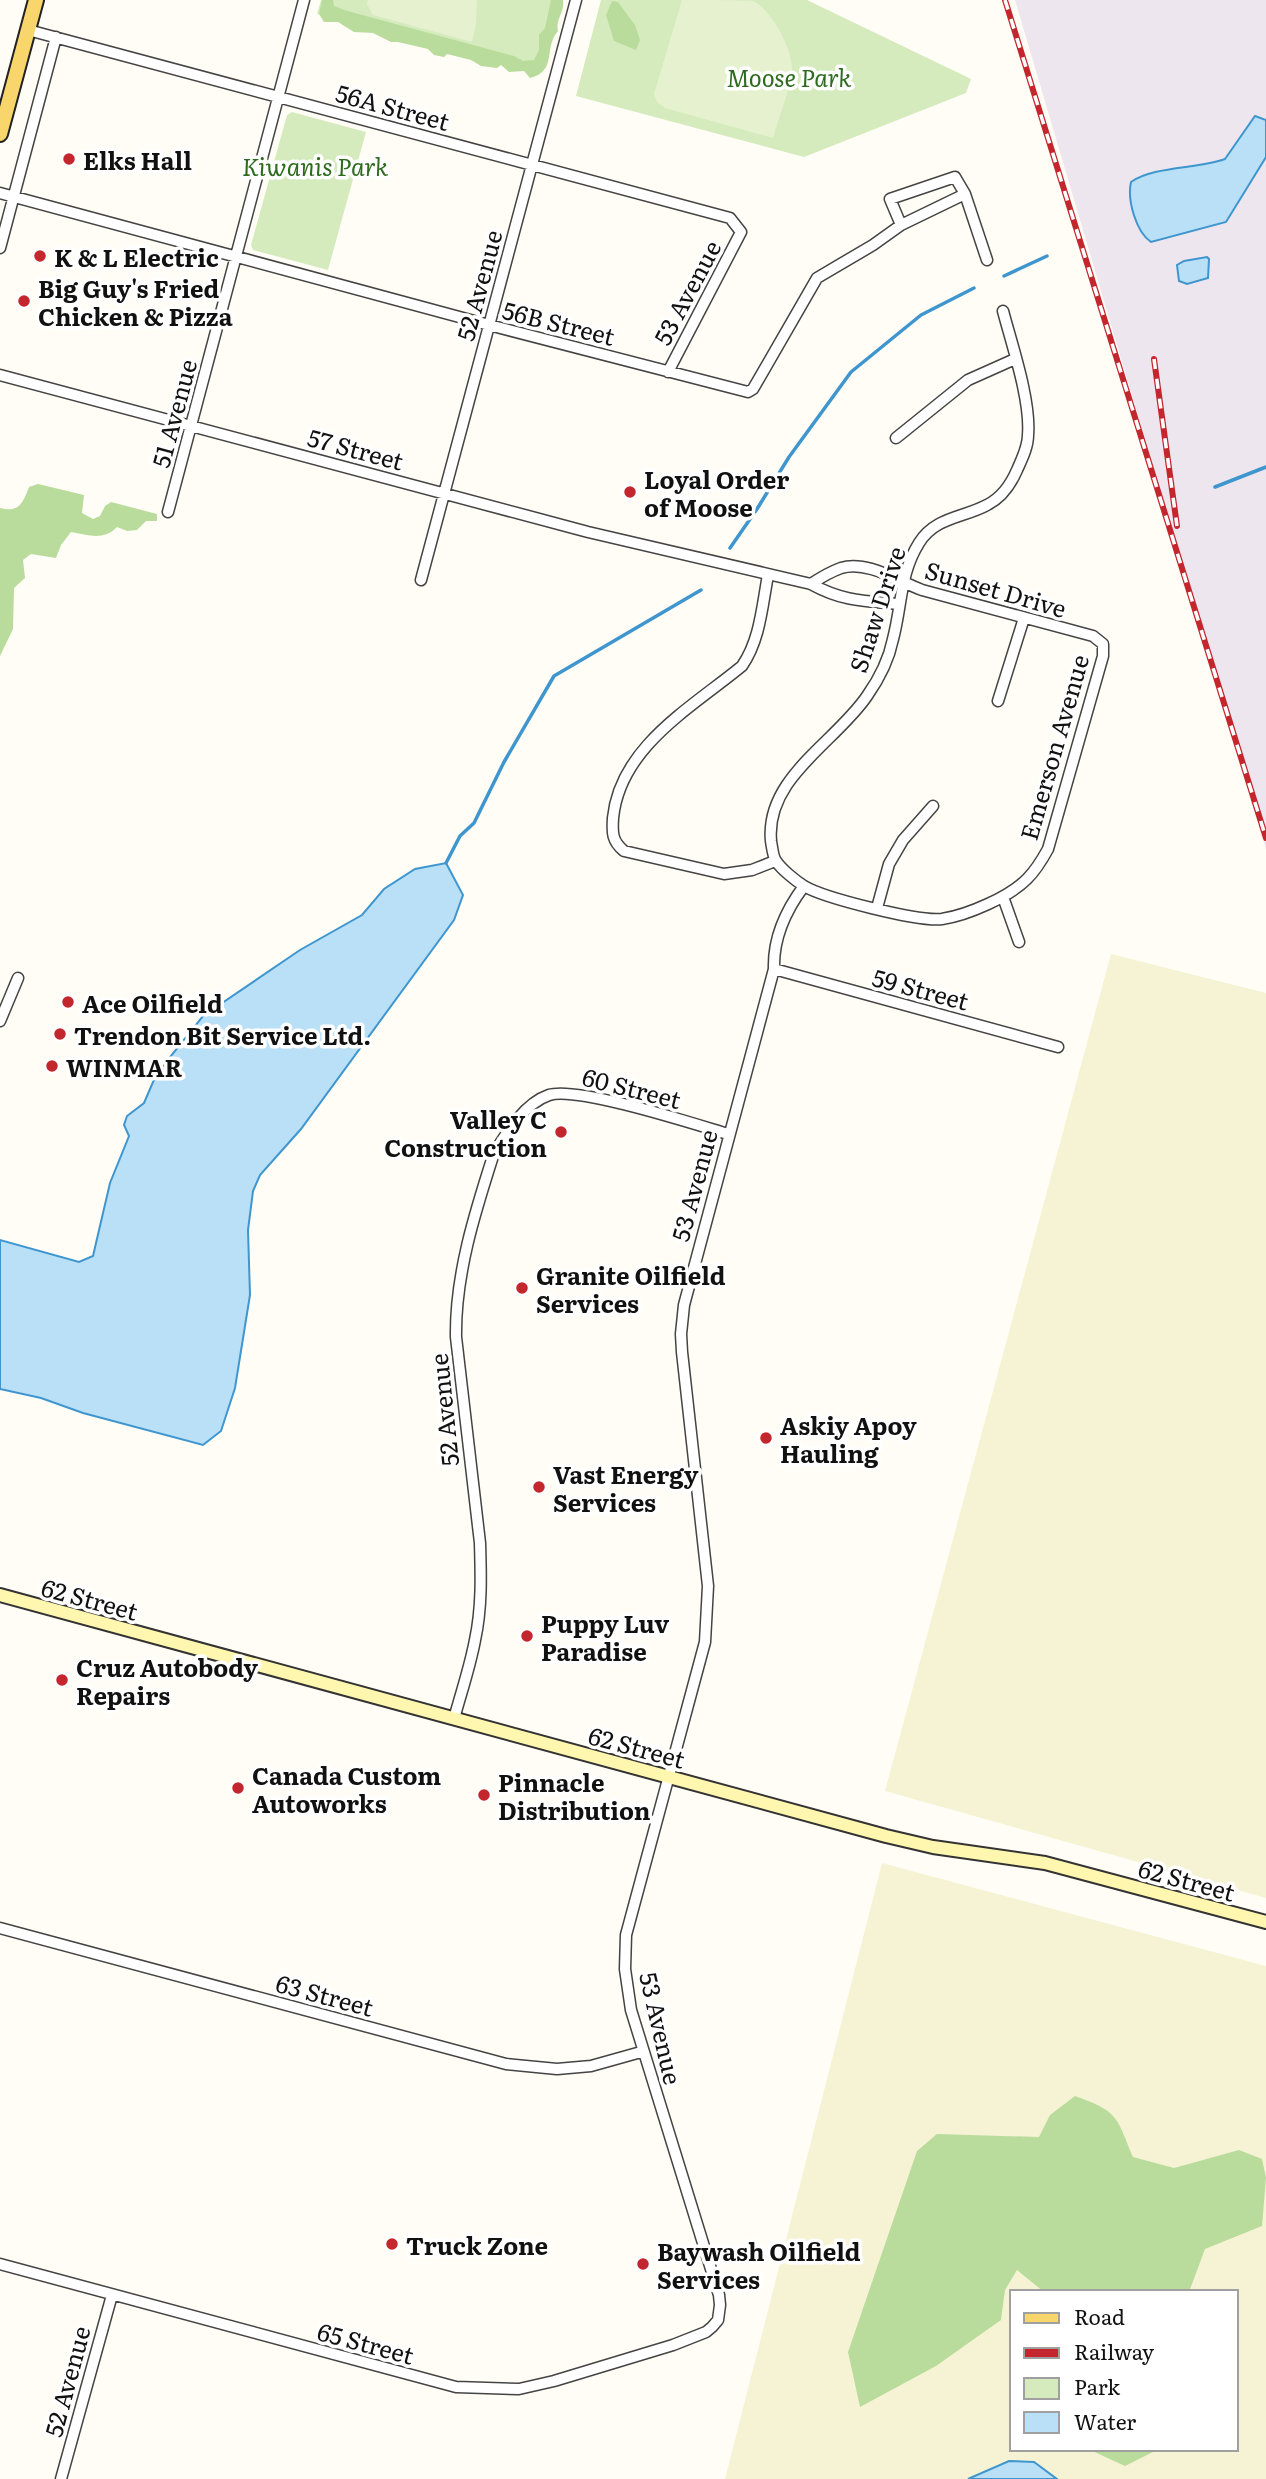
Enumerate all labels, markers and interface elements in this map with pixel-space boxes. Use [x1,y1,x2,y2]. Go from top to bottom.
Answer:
park label: Moose Park [727,59,852,94]
street label: 56A Street [332,74,454,138]
place label: Elks Hall [83,142,192,177]
park label: Kiwanis Park [242,148,389,183]
marker: Elks Hall [61,151,77,167]
street label: 52 Avenue [446,226,510,344]
street label: 53 Avenue [644,233,728,351]
place label: K & L Electric [54,239,219,274]
marker: K & L Electric [32,248,48,264]
place label: Big Guy's Fried Chicken & Pizza [38,270,233,333]
street label: 56B Street [499,291,619,353]
marker: Big Guy's Fried Chicken & Pizza [16,293,32,309]
street label: 51 Avenue [142,355,204,471]
street label: 57 Street [304,418,408,478]
place label: Loyal Order of Moose [644,461,789,524]
marker: Loyal Order of Moose [622,484,638,500]
street label: Shaw Drive [839,541,913,677]
street label: Sunset Drive [921,551,1071,625]
street label: Emerson Avenue [1010,650,1096,844]
street label: 59 Street [869,958,973,1018]
place label: Ace Oilfield [82,985,223,1020]
marker: Ace Oilfield [60,994,76,1010]
place label: Trendon Bit Service Ltd. [74,1017,371,1052]
marker: Trendon Bit Service Ltd. [52,1026,68,1042]
place label: WINMAR [66,1049,182,1084]
marker: WINMAR [44,1058,60,1074]
street label: 60 Street [579,1058,685,1116]
place label: Valley C Construction [384,1101,547,1164]
marker: Valley C Construction [553,1124,569,1140]
street label: 53 Avenue [661,1125,725,1245]
place label: Granite Oilfield Services [536,1257,726,1320]
marker: Granite Oilfield Services [514,1280,530,1296]
street label: 52 Avenue [420,1352,466,1468]
place label: Askiy Apoy Hauling [780,1407,917,1470]
marker: Askiy Apoy Hauling [758,1430,774,1446]
place label: Vast Energy Services [553,1456,699,1519]
marker: Vast Energy Services [531,1479,547,1495]
street label: 62 Street [38,1568,142,1628]
place label: Puppy Luv Paradise [541,1605,669,1668]
marker: Puppy Luv Paradise [519,1628,535,1644]
place label: Cruz Autobody Repairs [76,1649,258,1712]
marker: Cruz Autobody Repairs [54,1672,70,1688]
street label: 62 Street [585,1716,689,1776]
place label: Canada Custom Autoworks [252,1757,441,1820]
place label: Pinnacle Distribution [498,1764,651,1827]
marker: Canada Custom Autoworks [230,1780,246,1796]
marker: Pinnacle Distribution [476,1787,492,1803]
street label: 62 Street [1135,1849,1239,1909]
street label: 63 Street [272,1964,378,2024]
street label: 53 Avenue [632,1968,692,2088]
place label: Truck Zone [406,2227,548,2262]
place label: Baywash Oilfield Services [657,2233,861,2296]
marker: Truck Zone [384,2236,400,2252]
marker: Baywash Oilfield Services [635,2256,651,2272]
legend [1010,2290,1238,2451]
text: Road [1074,2300,1125,2331]
street label: 65 Street [314,2312,418,2372]
street label: 52 Avenue [34,2322,98,2440]
text: Railway [1074,2335,1155,2366]
text: Park [1074,2370,1120,2401]
text: Water [1074,2405,1136,2436]

